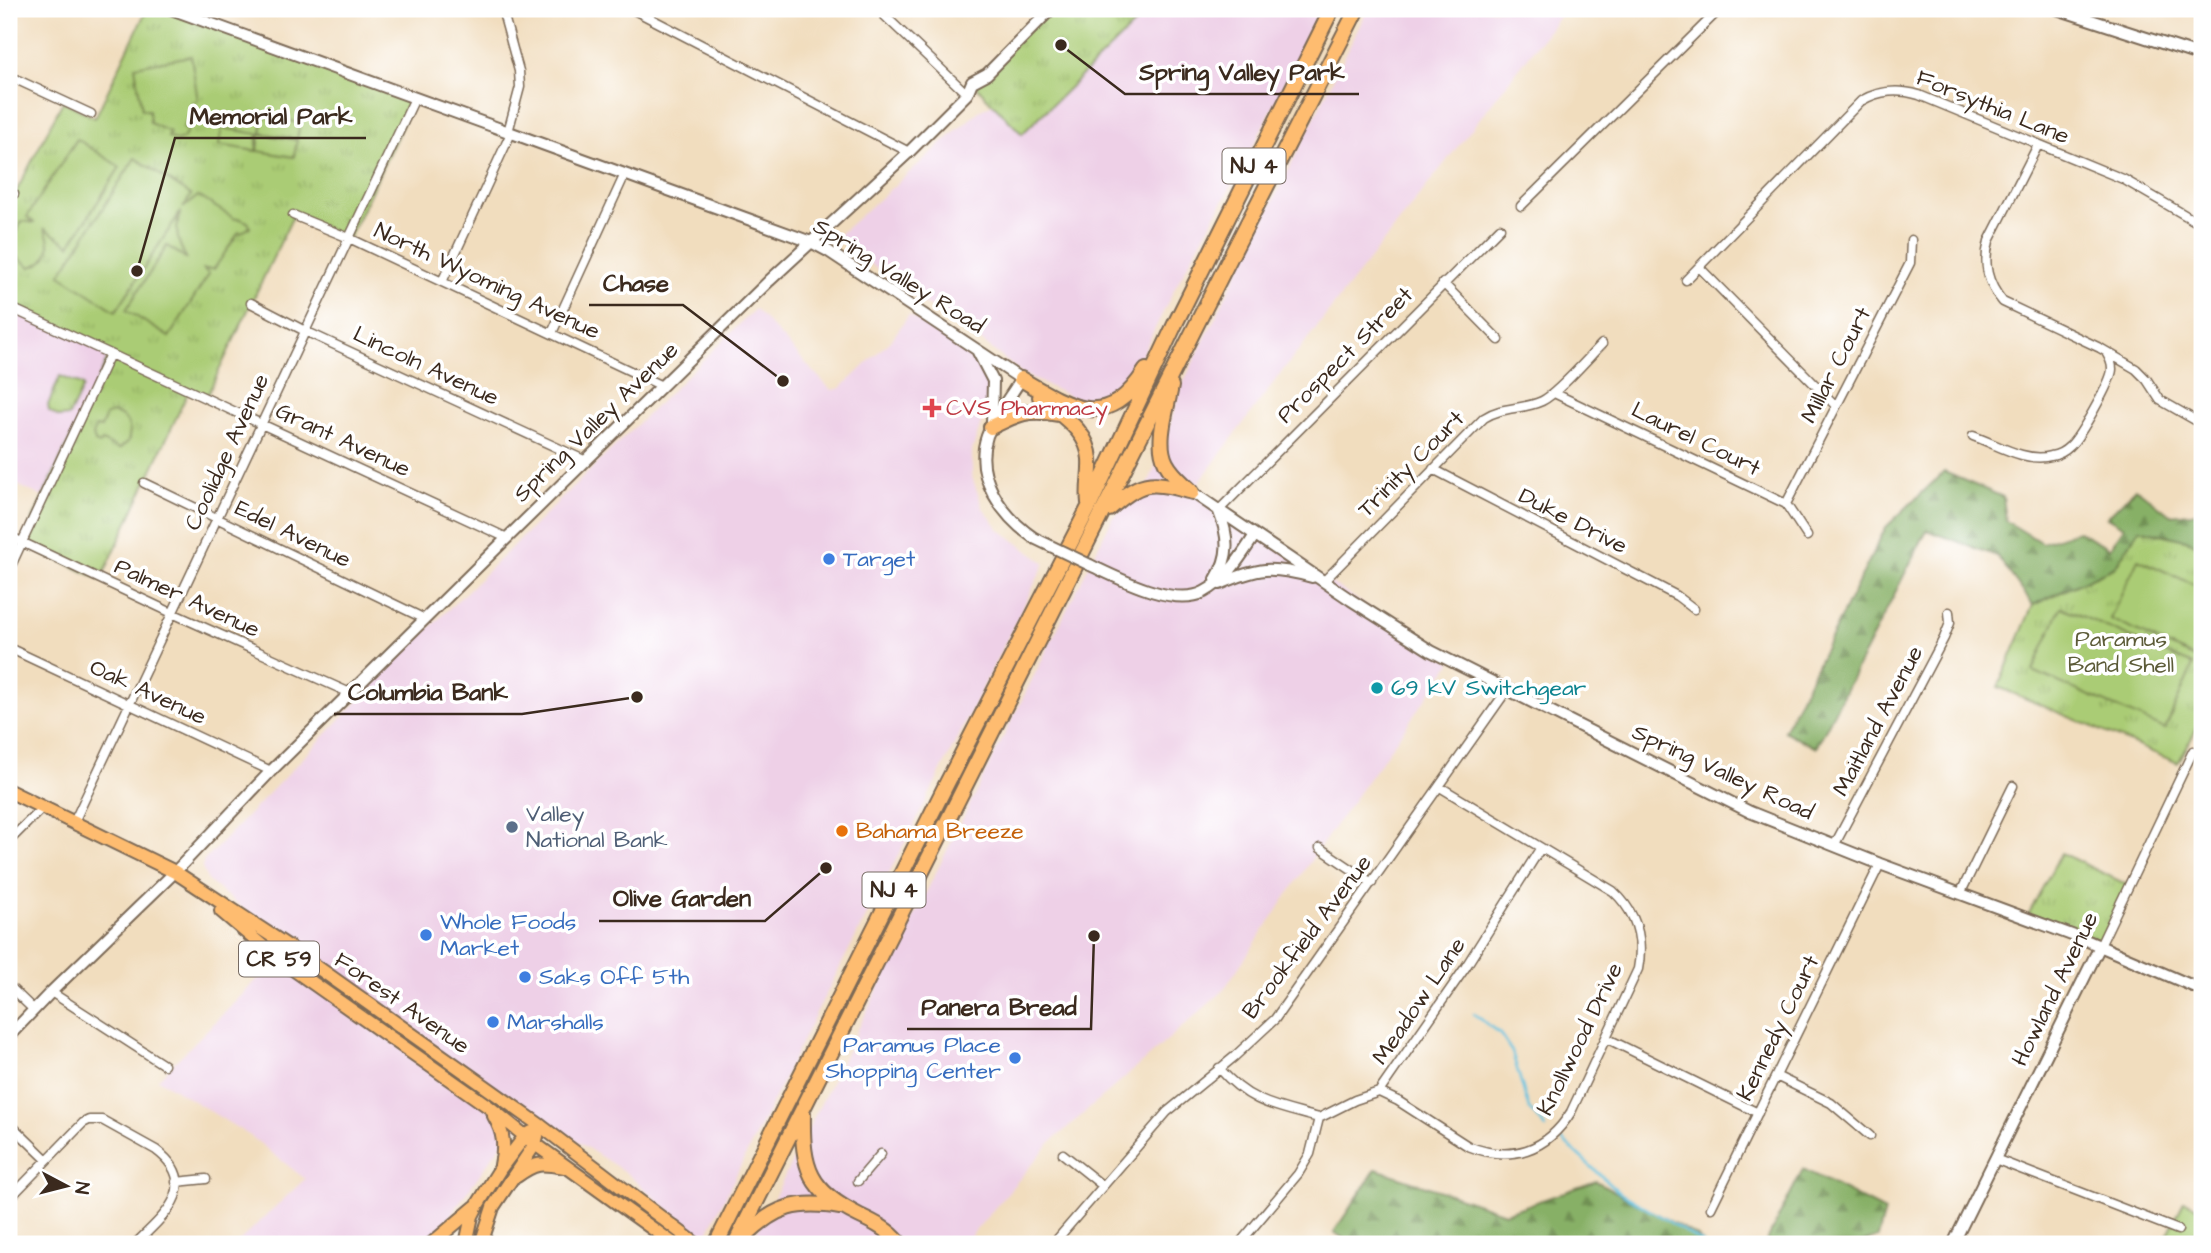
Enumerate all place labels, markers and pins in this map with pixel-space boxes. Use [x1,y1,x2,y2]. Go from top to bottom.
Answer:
callout: Spring Valley Park [1125,49,1359,94]
callout: Memorial Park [175,93,366,138]
callout: Chase [589,260,683,305]
place label: CVS Pharmacy [946,392,1108,425]
marker: CVS Pharmacy [924,400,940,416]
place label: Target [843,543,916,576]
marker: Target [821,551,837,567]
callout: Columbia Bank [334,669,522,714]
place label: 69 kV Switchgear [1391,672,1587,705]
marker: 69 kV Switchgear [1369,680,1385,696]
place label: Valley National Bank [526,798,668,856]
place label: Bahama Breeze [856,815,1024,847]
marker: Valley National Bank [504,819,520,835]
marker: Bahama Breeze [834,823,850,839]
callout: Olive Garden [599,876,765,921]
place label: Whole Foods Market [440,906,576,964]
marker: Whole Foods Market [418,927,434,943]
place label: Saks Off 5th [539,961,690,993]
marker: Saks Off 5th [517,969,533,985]
callout: Panera Bread [907,984,1091,1029]
place label: Marshalls [507,1006,604,1038]
marker: Marshalls [485,1014,501,1030]
place label: Paramus Place Shopping Center [826,1029,1001,1088]
marker: Paramus Place Shopping Center [1007,1050,1023,1066]

